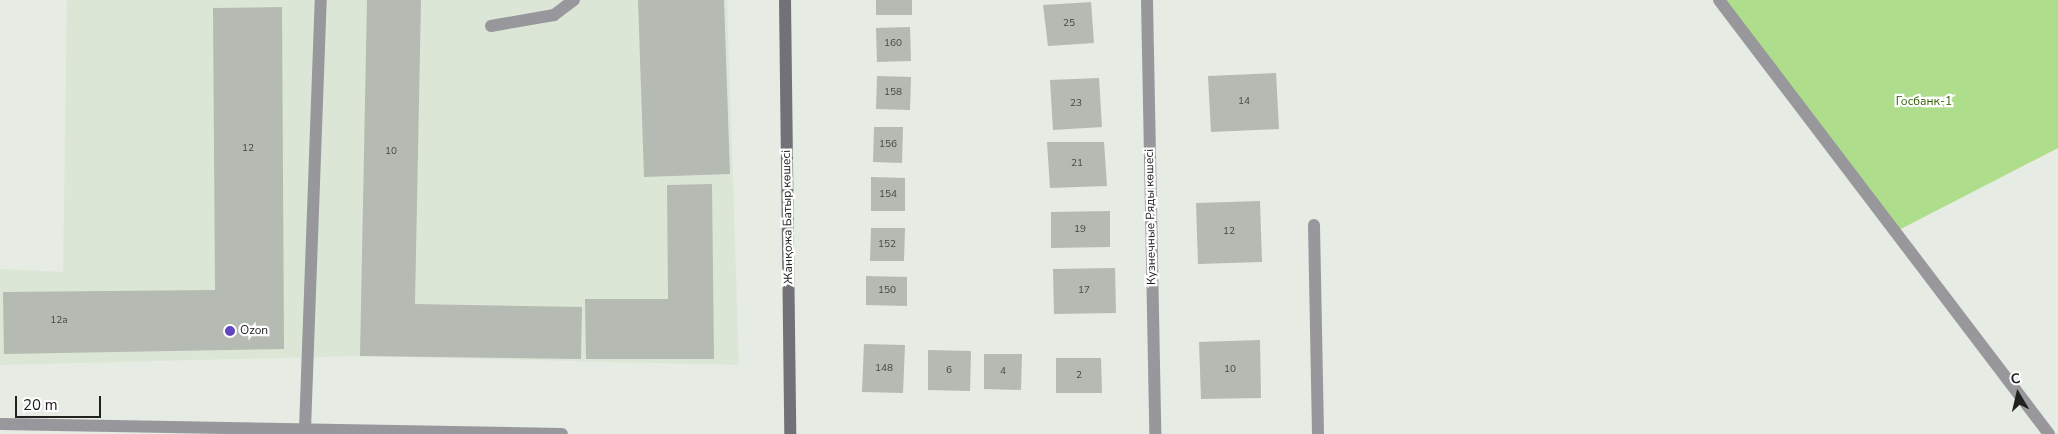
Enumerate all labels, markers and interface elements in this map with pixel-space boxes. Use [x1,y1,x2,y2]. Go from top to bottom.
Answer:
house number: 25 [1063,18,1075,30]
house number: 160 [884,38,902,50]
house number: 158 [884,87,902,99]
park label: Госбанк-1 [1896,95,1952,109]
house number: 14 [1238,96,1250,108]
house number: 23 [1070,98,1082,110]
house number: 156 [879,139,897,151]
house number: 12 [242,143,254,155]
house number: 10 [385,146,397,158]
street label: Кузнечные Ряды көшесі [1143,149,1159,285]
street label: Жанқожа Батыр көшесі [780,150,796,284]
house number: 21 [1071,158,1083,170]
house number: 154 [879,189,897,201]
house number: 19 [1074,224,1086,236]
house number: 12 [1223,226,1235,238]
house number: 152 [878,239,896,251]
house number: 150 [878,285,896,297]
house number: 17 [1078,285,1090,297]
house number: 12а [50,315,68,327]
place label: Ozon [240,324,268,338]
marker: Ozon [224,325,236,337]
house number: 148 [875,363,893,375]
house number: 10 [1224,364,1236,376]
house number: 6 [946,365,952,377]
house number: 4 [1000,366,1006,378]
north arrow [1993,369,2043,419]
text: С [2009,369,2022,389]
house number: 2 [1076,370,1082,382]
scale bar [18,386,104,418]
text: 20 m [23,395,58,415]

